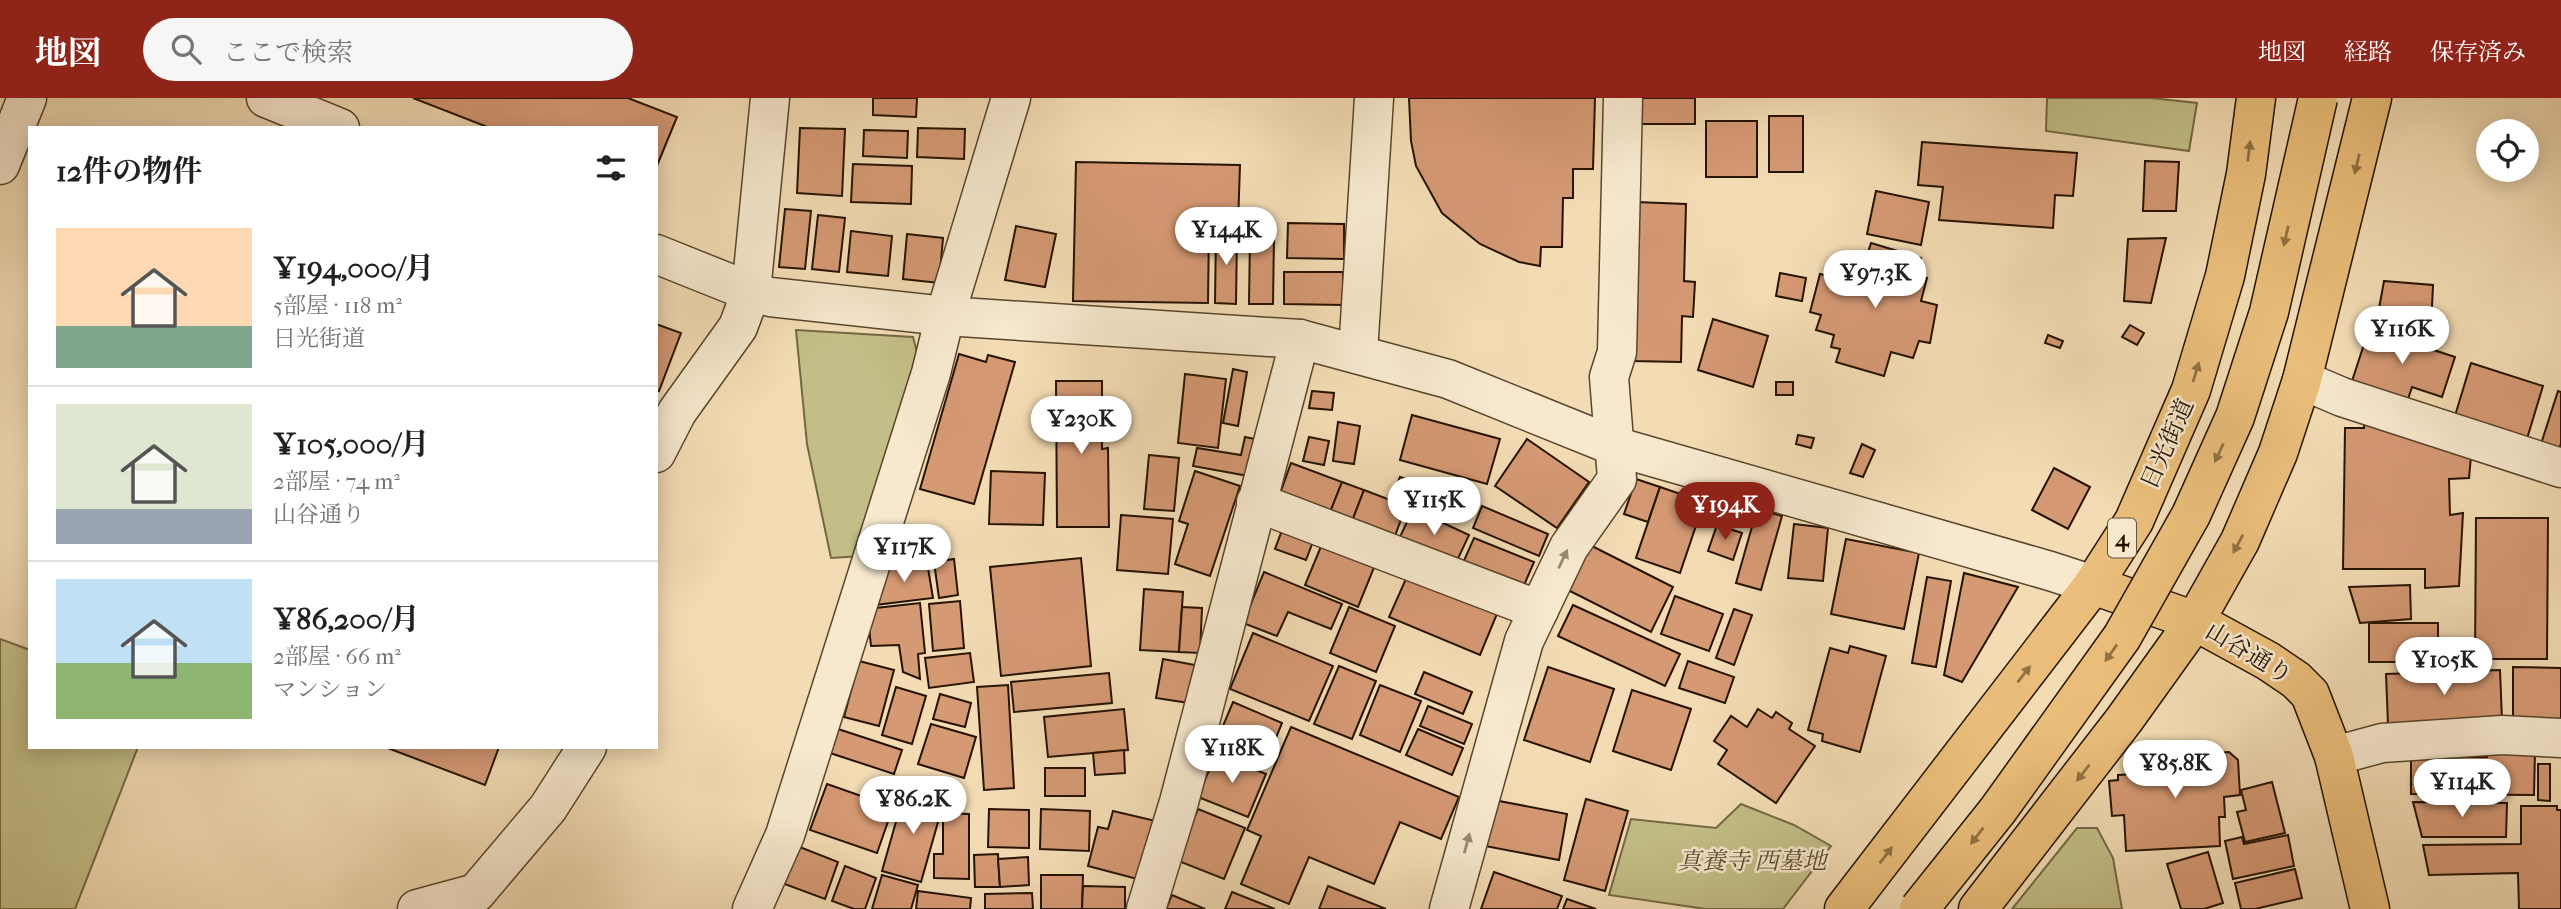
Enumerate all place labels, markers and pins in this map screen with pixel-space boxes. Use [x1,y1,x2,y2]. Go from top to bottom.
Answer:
pin: ¥144K [1177,208,1275,267]
pin: ¥97.3K [1818,250,1932,310]
pin: ¥116K [2353,306,2451,366]
pin: ¥230K [1032,396,1130,456]
pin: ¥115K [1385,478,1483,537]
pin: ¥194K [1676,482,1774,542]
pin: ¥117K [855,524,953,584]
pin: ¥105K [2395,638,2493,697]
pin: ¥118K [1183,726,1281,785]
pin: ¥85.8K [2118,740,2232,800]
pin: ¥114K [2413,760,2511,819]
pin: ¥86.2K [856,776,970,836]

